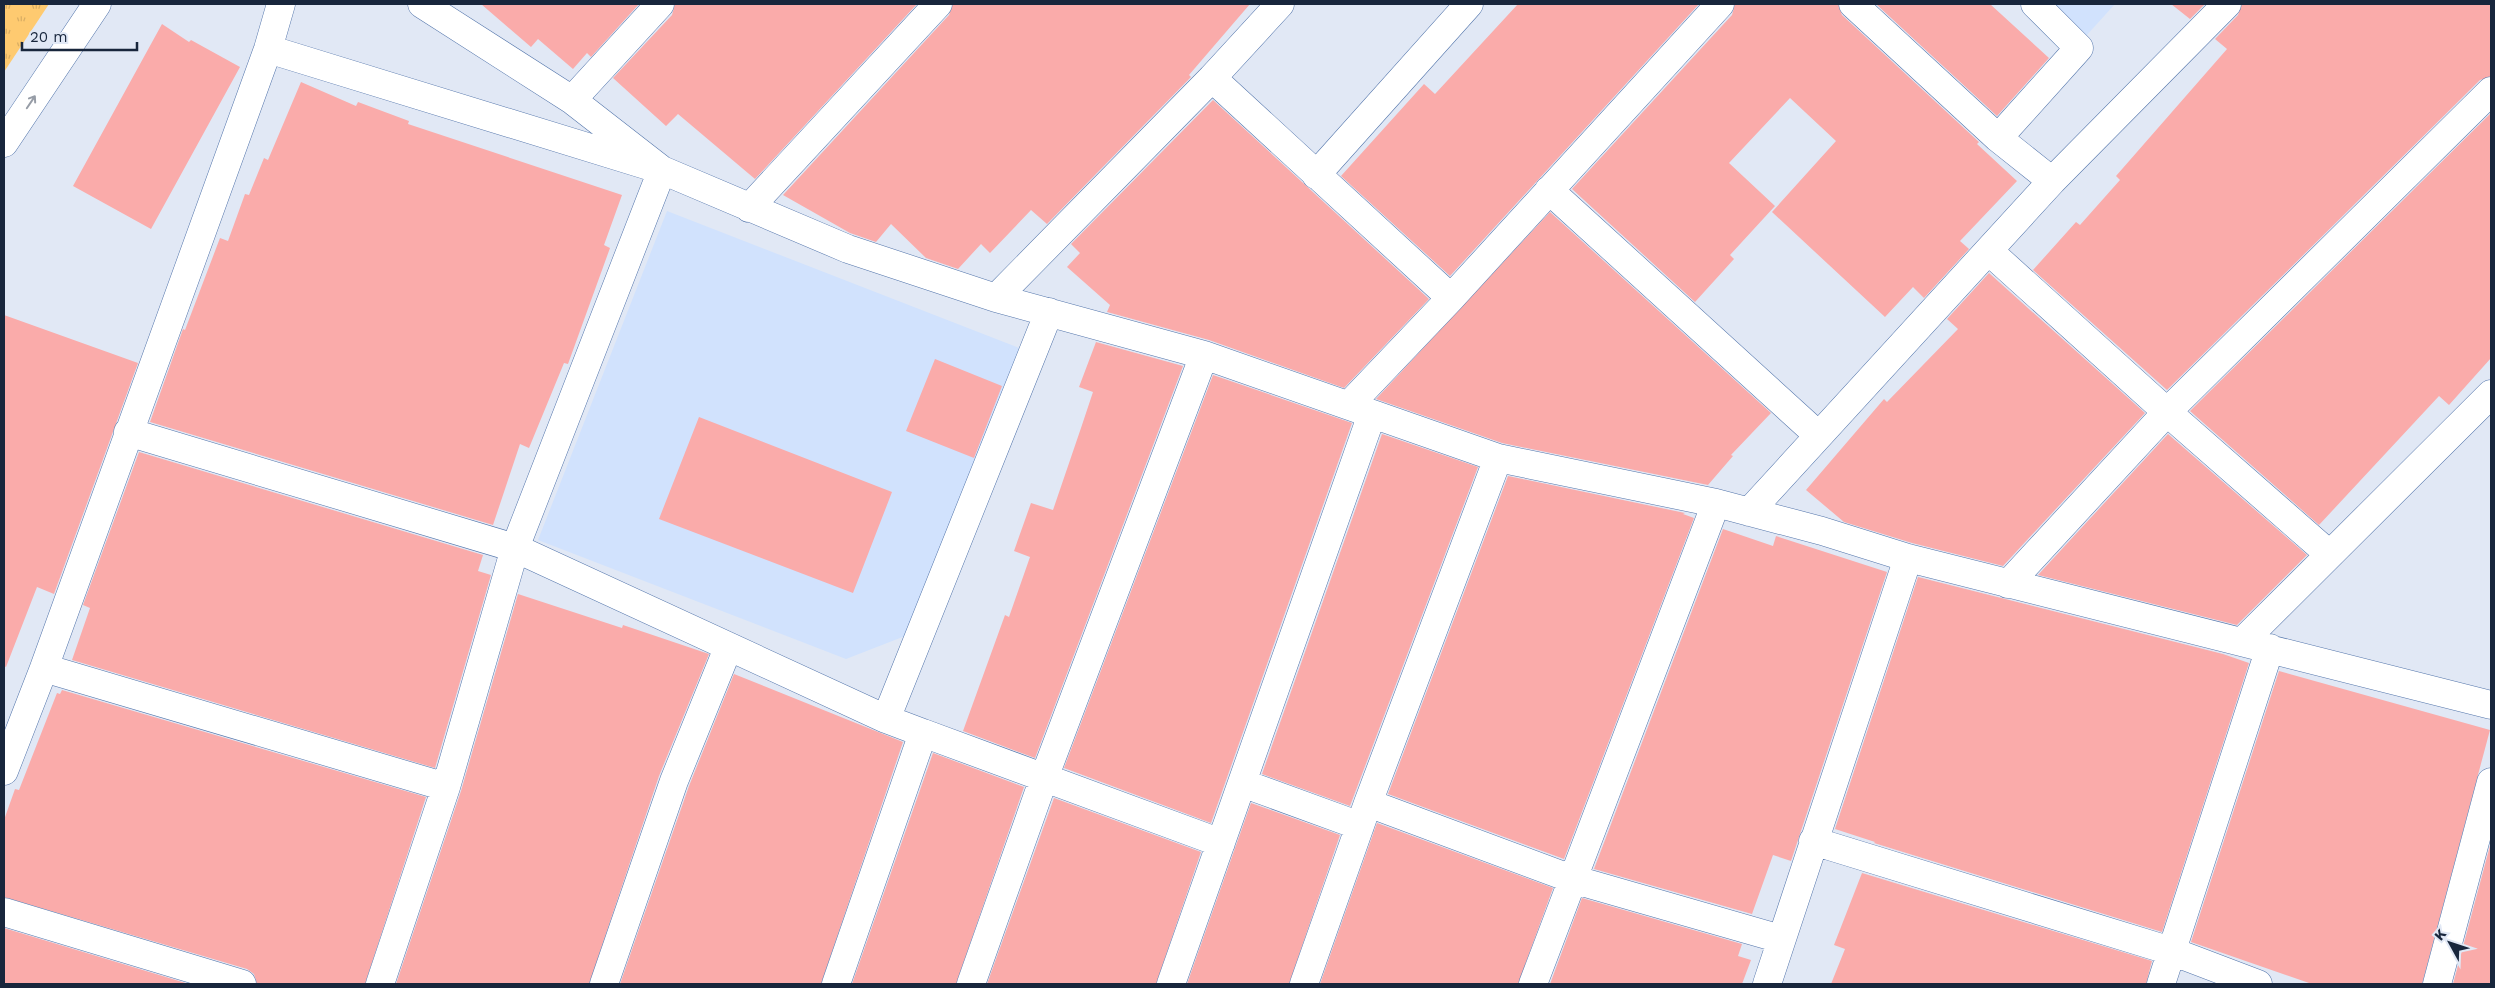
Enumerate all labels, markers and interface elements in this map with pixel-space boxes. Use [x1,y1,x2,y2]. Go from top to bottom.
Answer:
scale bar [22,20,138,52]
text: 20 m [30,28,68,46]
one-way arrow [26,95,36,109]
north arrow [2425,918,2475,968]
text: K [2431,926,2449,944]

